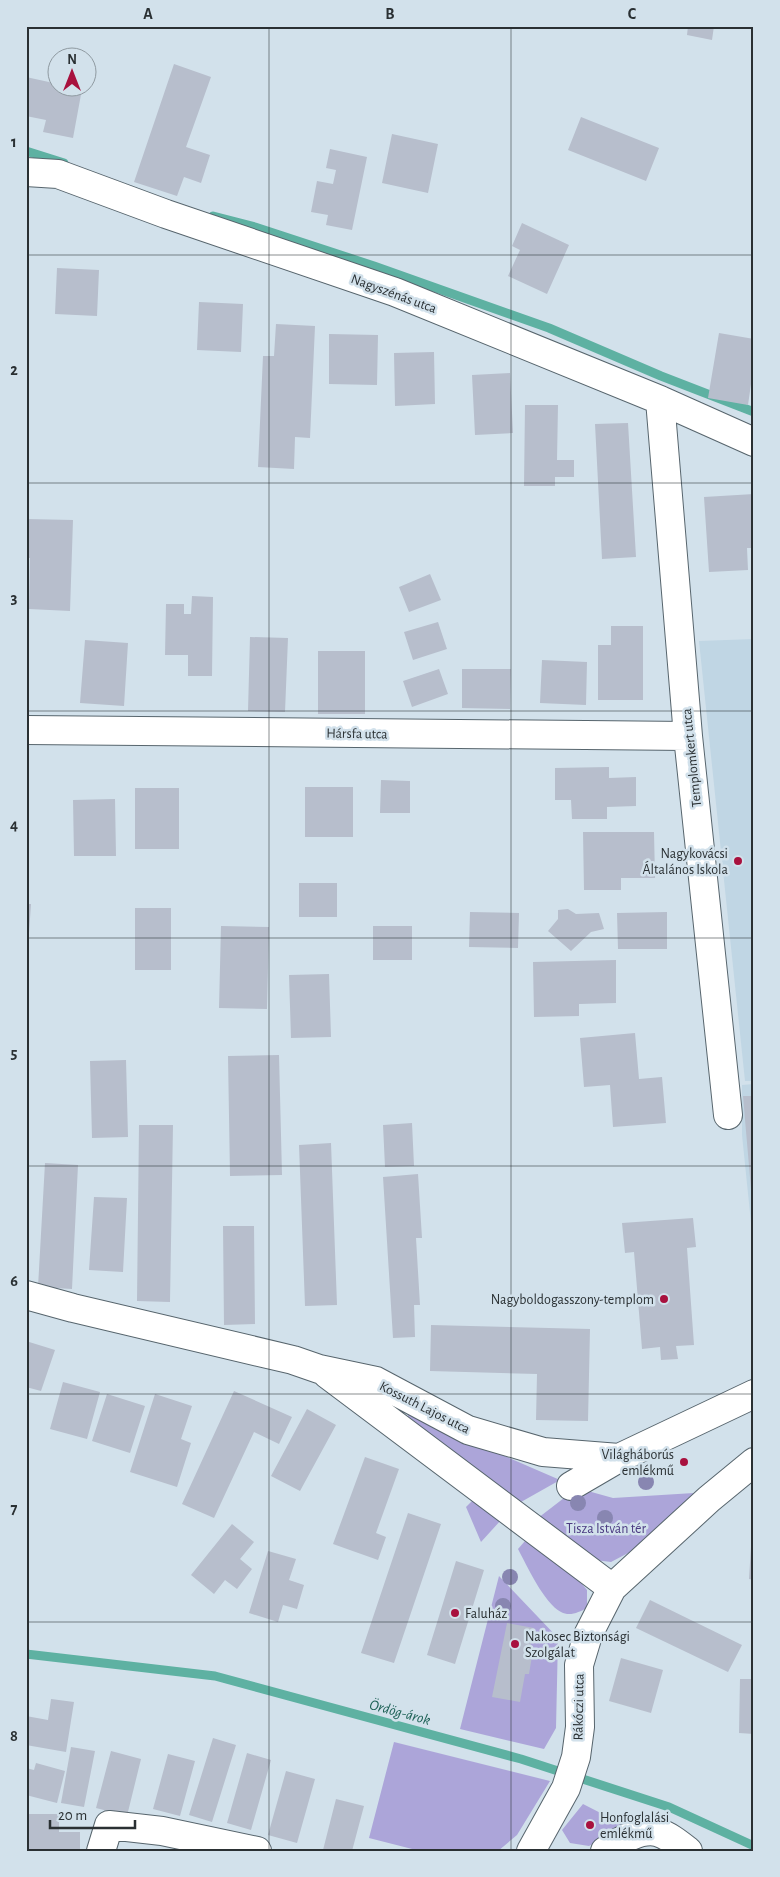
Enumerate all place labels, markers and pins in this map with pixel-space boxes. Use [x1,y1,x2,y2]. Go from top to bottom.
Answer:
place label: Nagykovácsi Általános Iskola [643,847,729,877]
marker: Nagykovácsi Általános Iskola [732,855,744,867]
place label: Nagyboldogasszony-templom [491,1293,654,1307]
marker: Nagyboldogasszony-templom [658,1293,670,1305]
place label: Világháborús emlékmű [601,1448,674,1478]
marker: Világháborús emlékmű [678,1456,690,1468]
marker: Faluház [449,1607,461,1619]
place label: Faluház [465,1607,507,1621]
place label: Nakosec Biztonsági Szolgálat [525,1630,630,1660]
marker: Nakosec Biztonsági Szolgálat [509,1638,521,1650]
place label: Honfoglalási emlékmű [600,1811,669,1841]
marker: Honfoglalási emlékmű [584,1819,596,1831]

